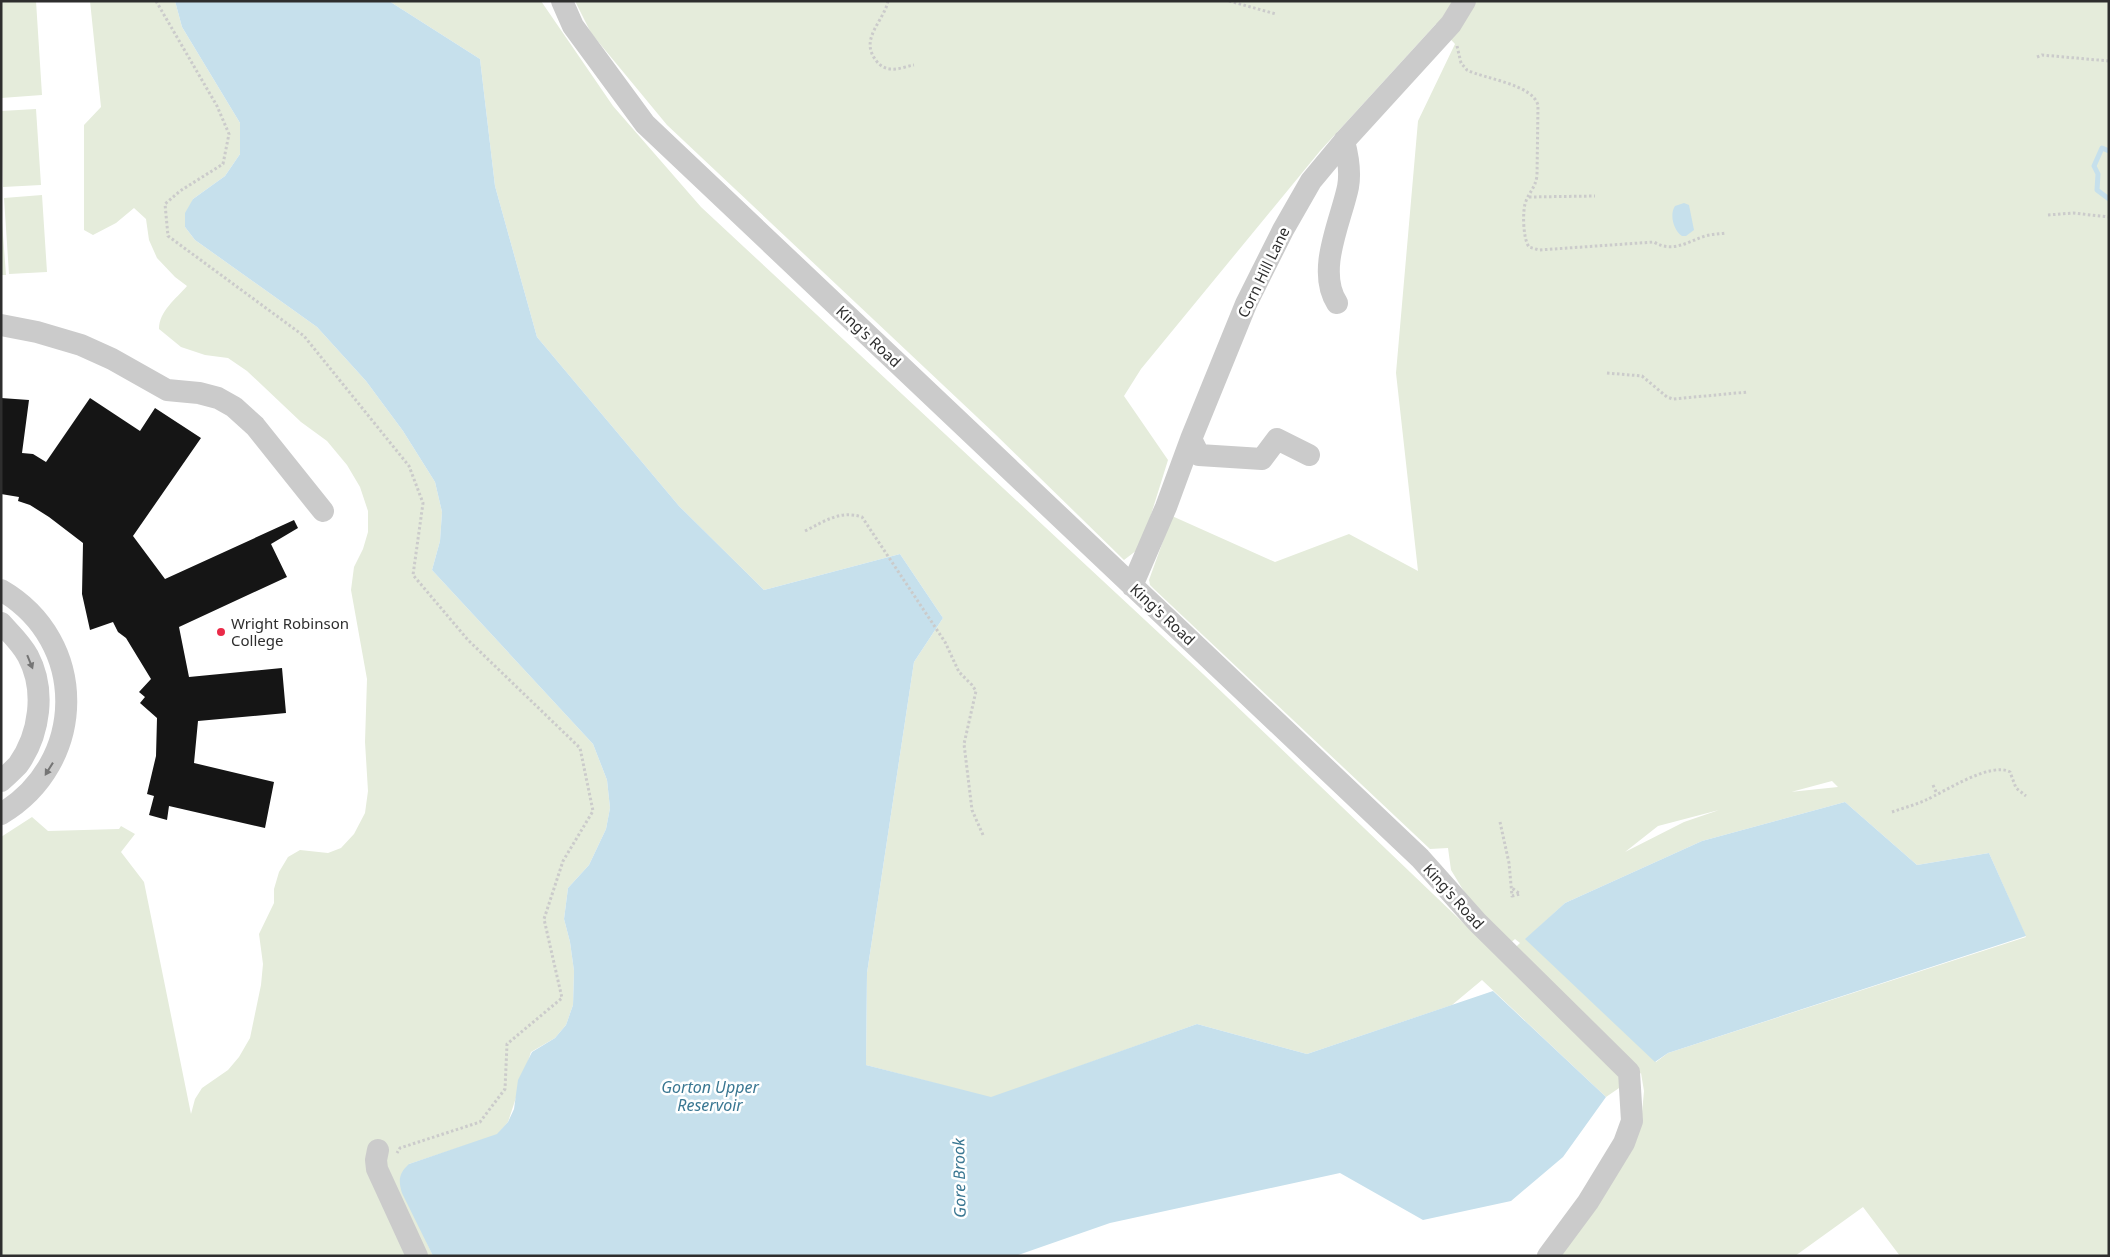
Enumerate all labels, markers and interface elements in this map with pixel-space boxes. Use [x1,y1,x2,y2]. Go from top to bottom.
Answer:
street label: Corn Hill Lane [1232,223,1294,321]
street label: King's Road [832,301,906,371]
street label: King's Road [1126,579,1200,649]
place label: Wright Robinson College [231,613,349,650]
marker: Wright Robinson College [215,626,227,638]
one-way arrow [26,655,34,670]
one-way arrow [44,762,53,775]
street label: King's Road [1419,859,1489,933]
water label: Gorton Upper Reservoir [661,1076,759,1116]
water label: Gore Brook [947,1137,971,1218]

